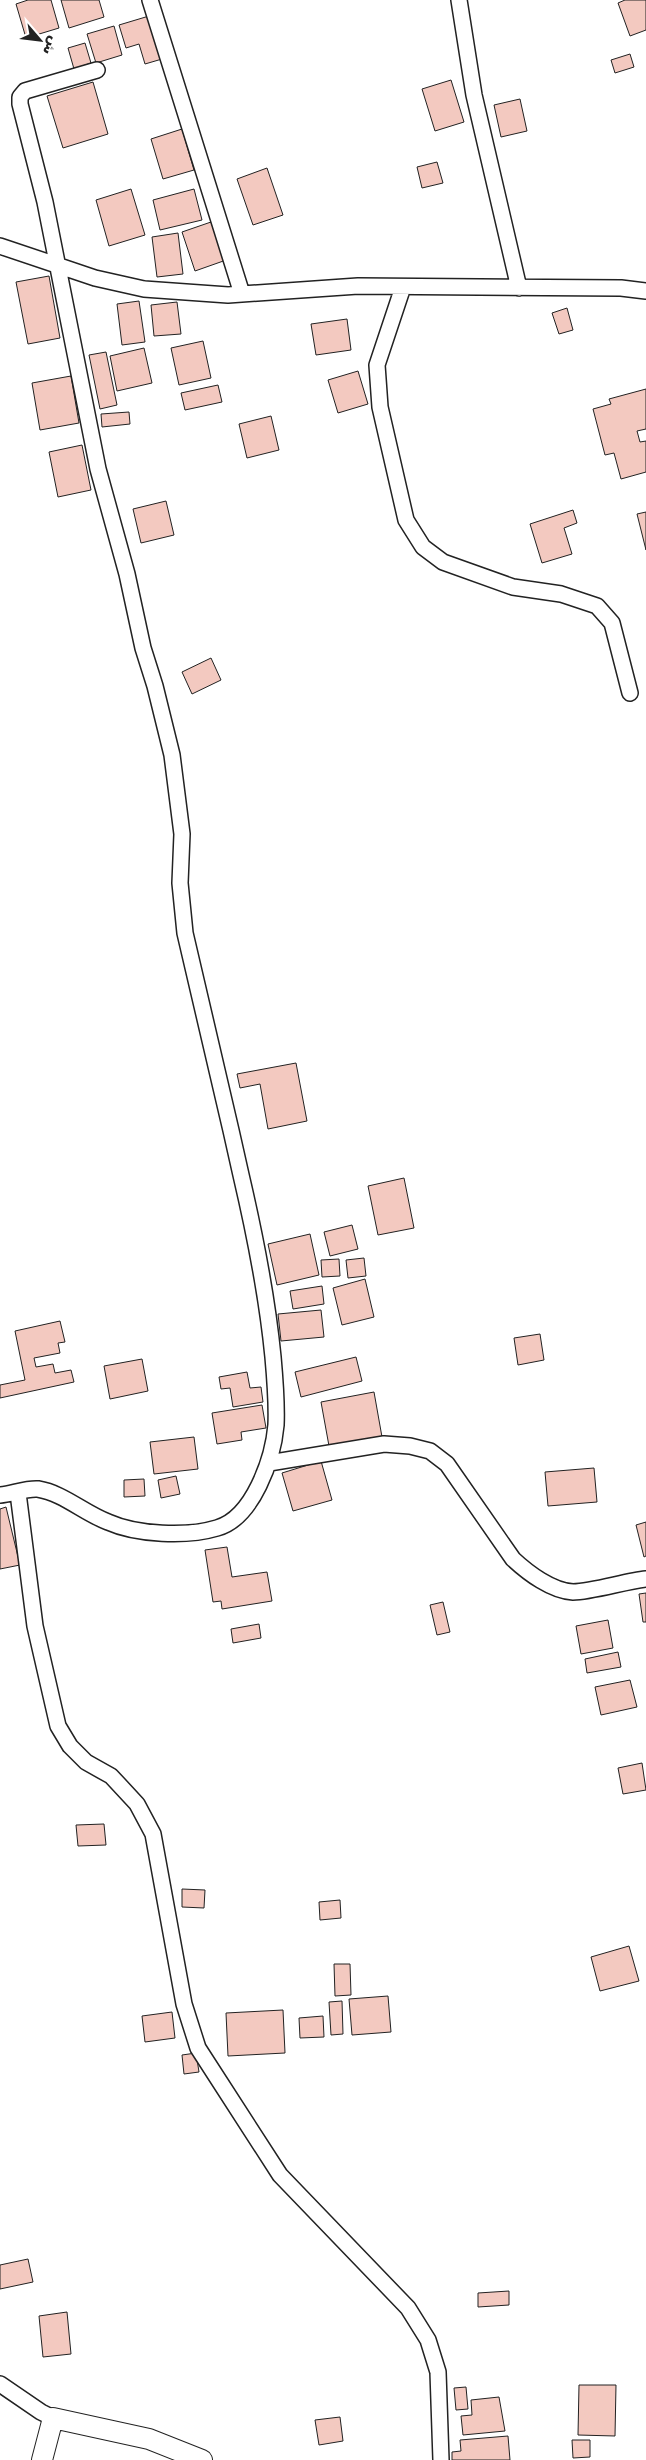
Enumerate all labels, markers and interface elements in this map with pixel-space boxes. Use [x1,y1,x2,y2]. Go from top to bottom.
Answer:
north arrow [15,15,65,65]
text: ش [40,34,63,58]

